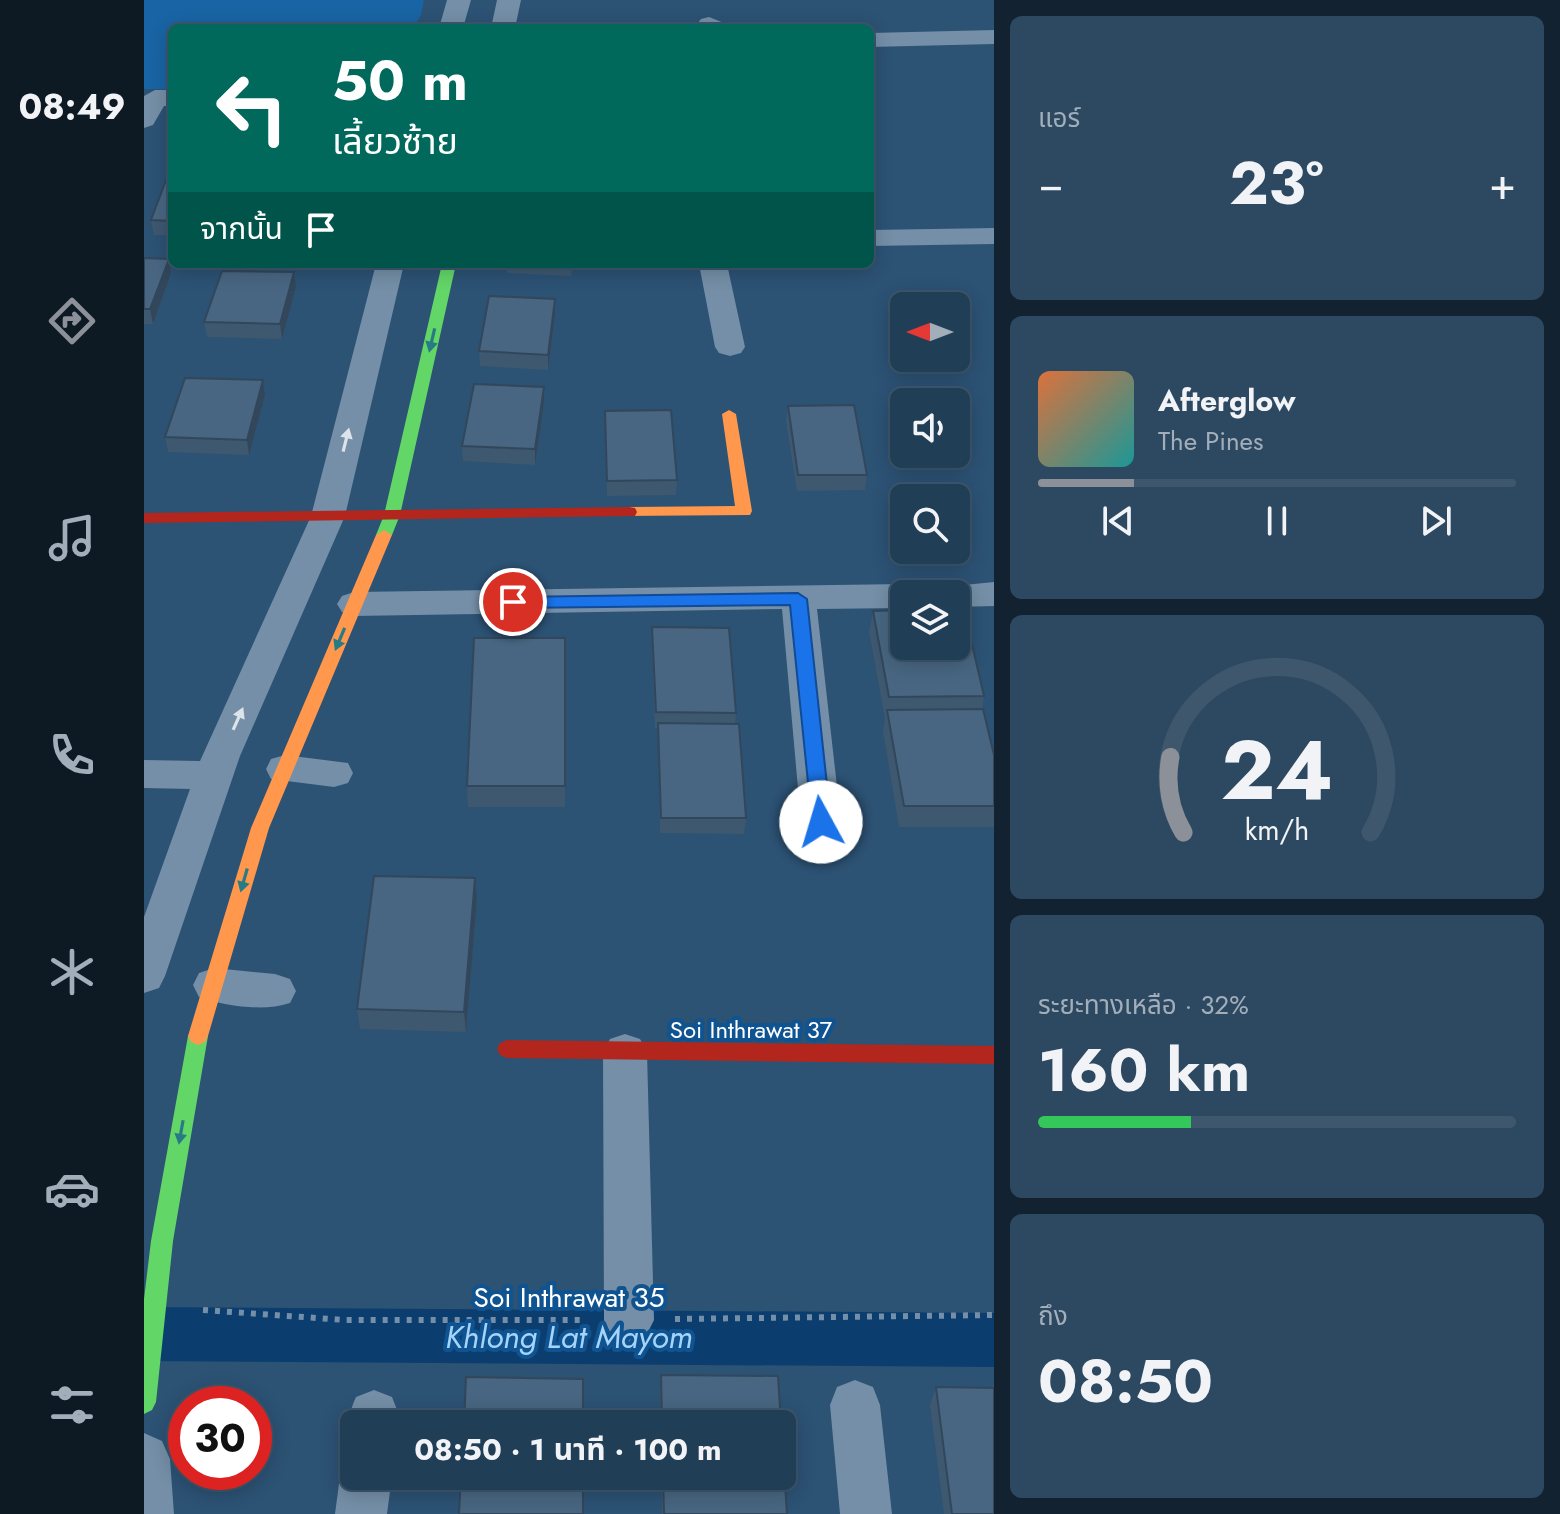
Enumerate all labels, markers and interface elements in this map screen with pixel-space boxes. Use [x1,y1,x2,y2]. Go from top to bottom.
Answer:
text: 50 m [332,40,468,121]
icon: left [200,56,304,160]
text: 08:49 [18,80,126,132]
text: แอร์ [1038,99,1080,137]
text: เลี้ยวซ้าย [332,115,458,167]
text: 23° [1229,140,1324,227]
text: − [1038,152,1064,216]
text: + [1489,152,1516,216]
text: จากนั้น [200,207,283,250]
icon: arrive [299,208,343,252]
north arrow [890,292,970,372]
map controls [890,292,970,660]
icon: directions [44,293,100,349]
one-way arrow [425,328,438,353]
text: Afterglow [1158,379,1295,422]
button: sound [890,388,970,468]
text: The Pines [1158,422,1263,460]
one-way arrow [341,428,353,453]
button: search [890,484,970,564]
icon: previous [1096,499,1140,543]
icon: pause [1255,499,1299,543]
icon: next [1414,499,1458,543]
icon: music [44,510,100,566]
pin [479,568,547,636]
icon: arrive [491,580,535,624]
button: layers [890,580,970,660]
one-way arrow [333,627,346,650]
one-way arrow [231,707,244,731]
text: 24 [1221,710,1333,830]
icon: phone [44,727,100,783]
position arrow [779,780,863,864]
text: km/h [1245,809,1309,851]
one-way arrow [237,869,250,893]
icon: climate [44,944,100,1000]
text: ระยะทางเหลือ · 32% [1038,986,1249,1024]
street label: Soi Inthrawat 37 [670,1012,833,1047]
text: 160 km [1038,1027,1250,1114]
one-way arrow [174,1120,187,1145]
icon: car [44,1161,100,1217]
street label: Soi Inthrawat 35 [474,1277,664,1318]
text: ถึง [1038,1297,1068,1335]
water label: Khlong Lat Mayom [445,1314,693,1360]
text: 08:50 [1038,1338,1213,1425]
icon: filters [44,1377,100,1433]
speed limit sign: 30 [168,1386,272,1490]
text: 08:50 · 1 นาที · 100 m [414,1428,722,1471]

